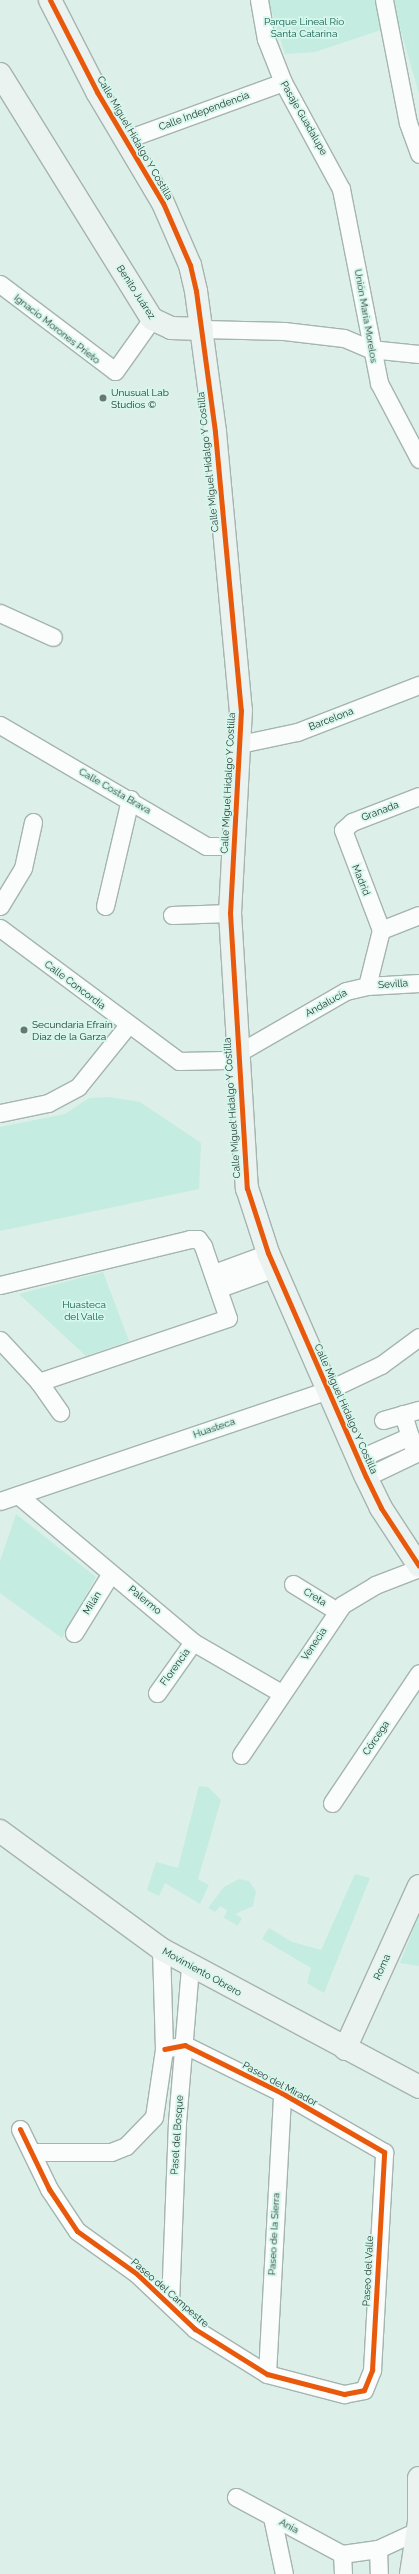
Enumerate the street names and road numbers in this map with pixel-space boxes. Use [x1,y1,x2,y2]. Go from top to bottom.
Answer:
street label: Calle Miguel Hidalgo Y Costilla [94,73,176,203]
street label: Pasaje Guadalupe [278,79,330,157]
street label: Calle Independencia [157,89,251,133]
street label: Benito Juárez [114,263,158,321]
street label: Unión María Morelos [352,268,380,364]
street label: Ignacio Morones Prieto [12,292,102,366]
street label: Calle Miguel Hidalgo Y Costilla [195,391,221,533]
street label: Barcelona [307,705,355,733]
street label: Calle Miguel Hidalgo Y Costilla [218,712,238,854]
street label: Calle Costa Brava [77,765,153,817]
street label: Granada [360,798,400,824]
street label: Madrid [349,863,373,897]
street label: Calle Concordia [42,958,108,1012]
street label: Sevilla [378,977,408,991]
street label: Andalucía [303,987,349,1019]
street label: Calle Miguel Hidalgo Y Costilla [221,1037,243,1179]
street label: Calle Miguel Hidalgo Y Costilla [312,1342,380,1476]
street label: Huasteca [191,1415,237,1441]
street label: Palermo [126,1583,164,1617]
street label: Creta [301,1585,329,1609]
street label: Milán [80,1589,104,1617]
street label: Venecia [299,1625,329,1663]
street label: Florencia [158,1646,192,1688]
street label: Córcega [360,1718,392,1758]
street label: Movimiento Obrero [160,1945,244,1999]
street label: Roma [371,1952,393,1982]
street label: Paseo del Mirador [240,2059,320,2109]
street label: Pasel del Bosque [168,2094,186,2176]
street label: Paseo de la Sierra [266,2192,282,2276]
street label: Paseo del Valle [360,2235,376,2307]
street label: Paseo del Campestre [129,2256,211,2330]
street label: Ania [277,2516,301,2536]

